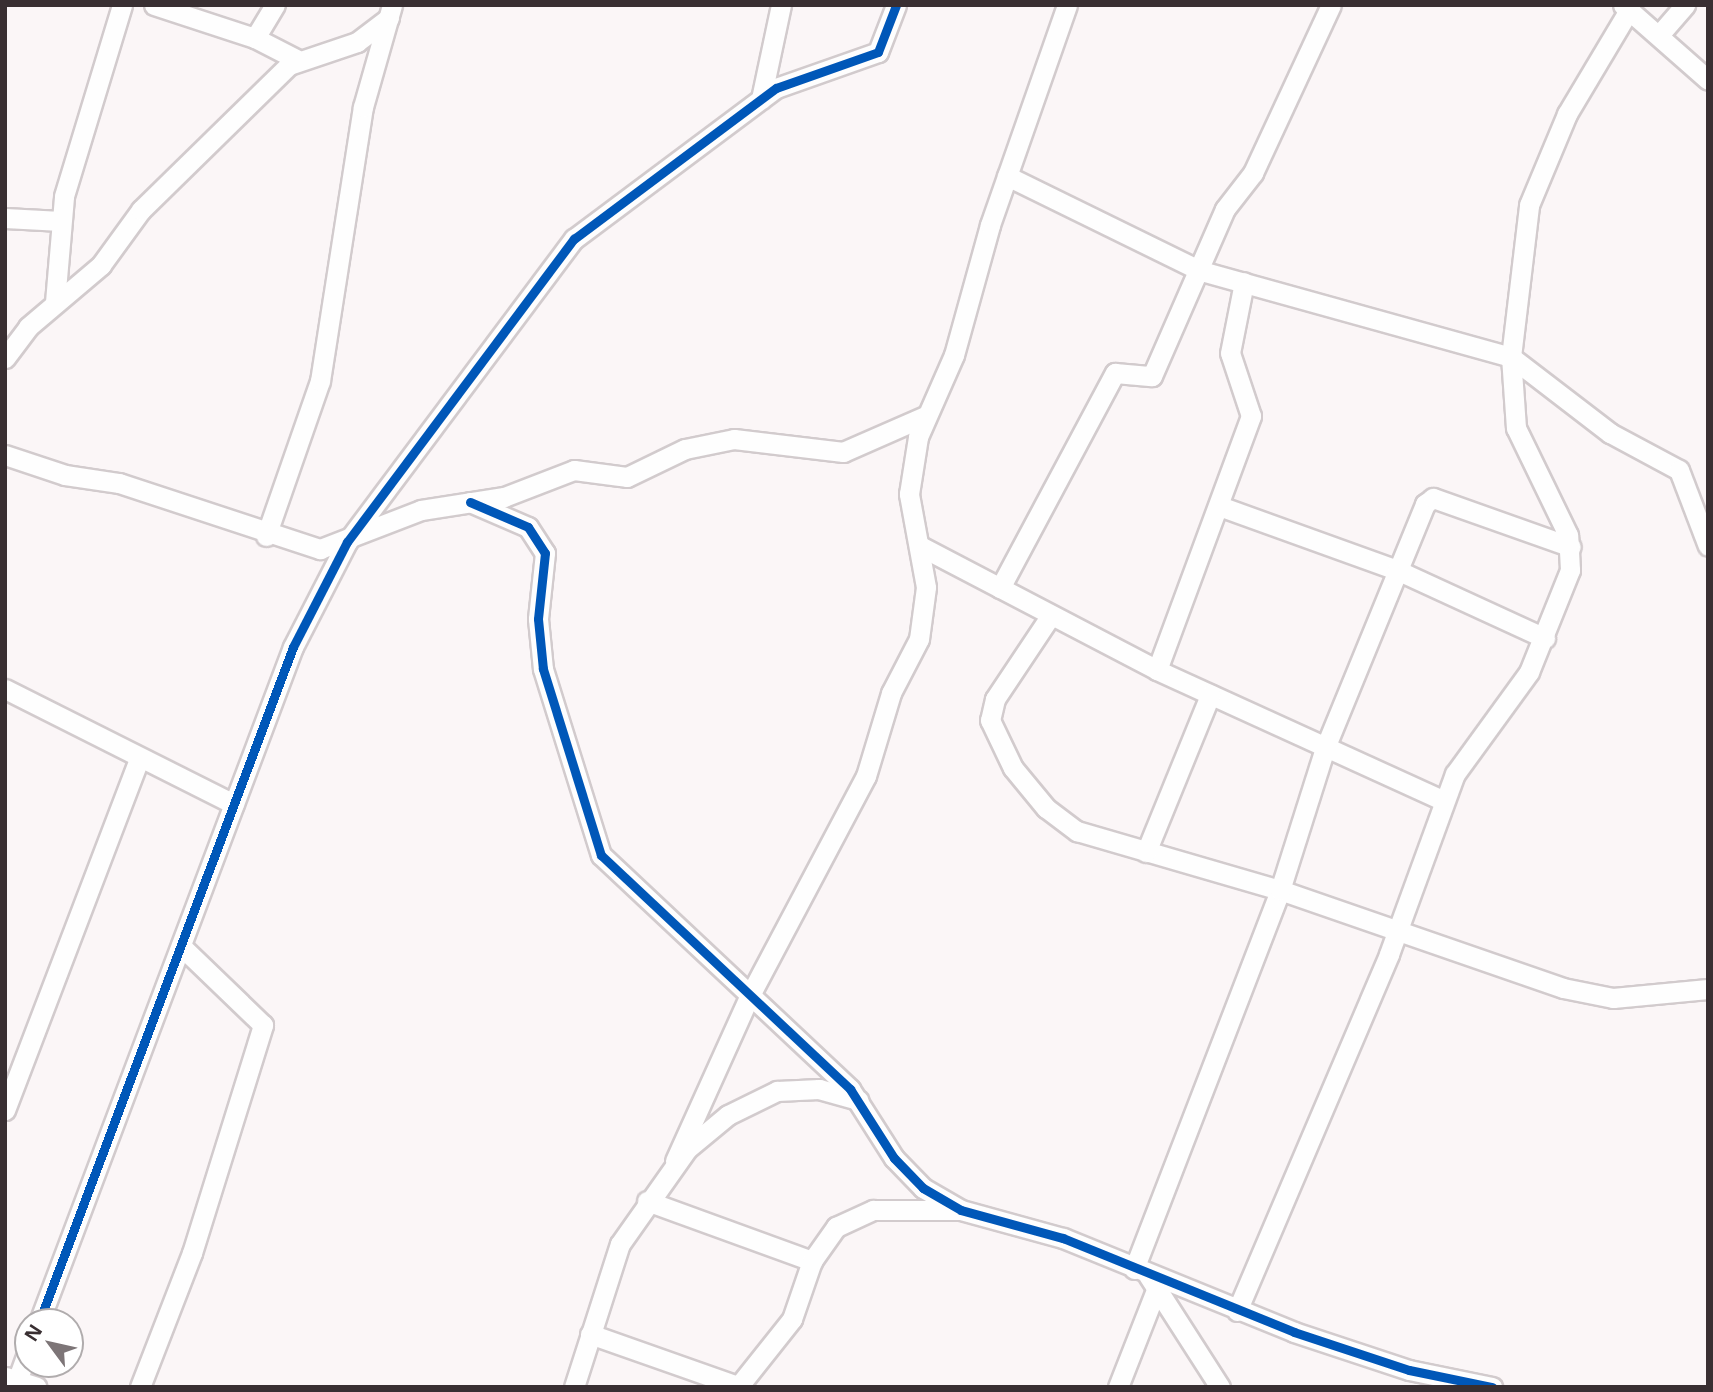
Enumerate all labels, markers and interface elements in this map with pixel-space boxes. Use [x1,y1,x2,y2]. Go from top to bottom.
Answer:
north arrow [14,1308,84,1378]
text: N [18,1319,48,1346]

